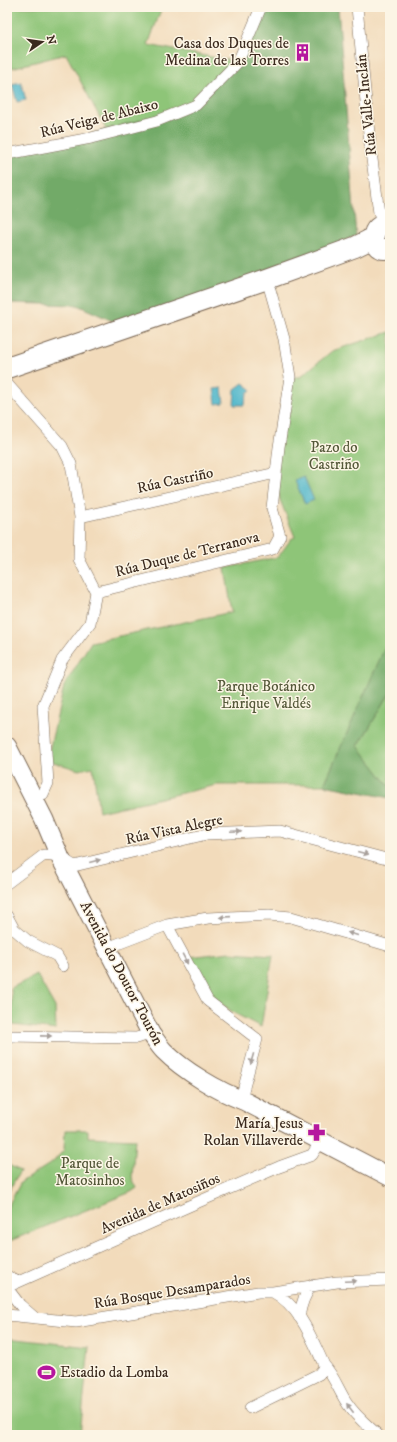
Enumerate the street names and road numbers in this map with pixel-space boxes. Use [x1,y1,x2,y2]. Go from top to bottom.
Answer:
street label: Rúa Valle-Inclán [352,53,381,157]
street label: Rúa Veiga de Abaixo [38,95,160,142]
street label: Rúa Castriño [135,463,215,498]
street label: Rúa Duque de Terranova [113,527,262,582]
street label: Rúa Vista Alegre [124,810,224,849]
street label: Avenida do Doutor Tourón [76,898,168,1049]
street label: Avenida de Matosiños [97,1169,223,1238]
street label: Rúa Bosque Desamparados [92,1270,252,1313]

